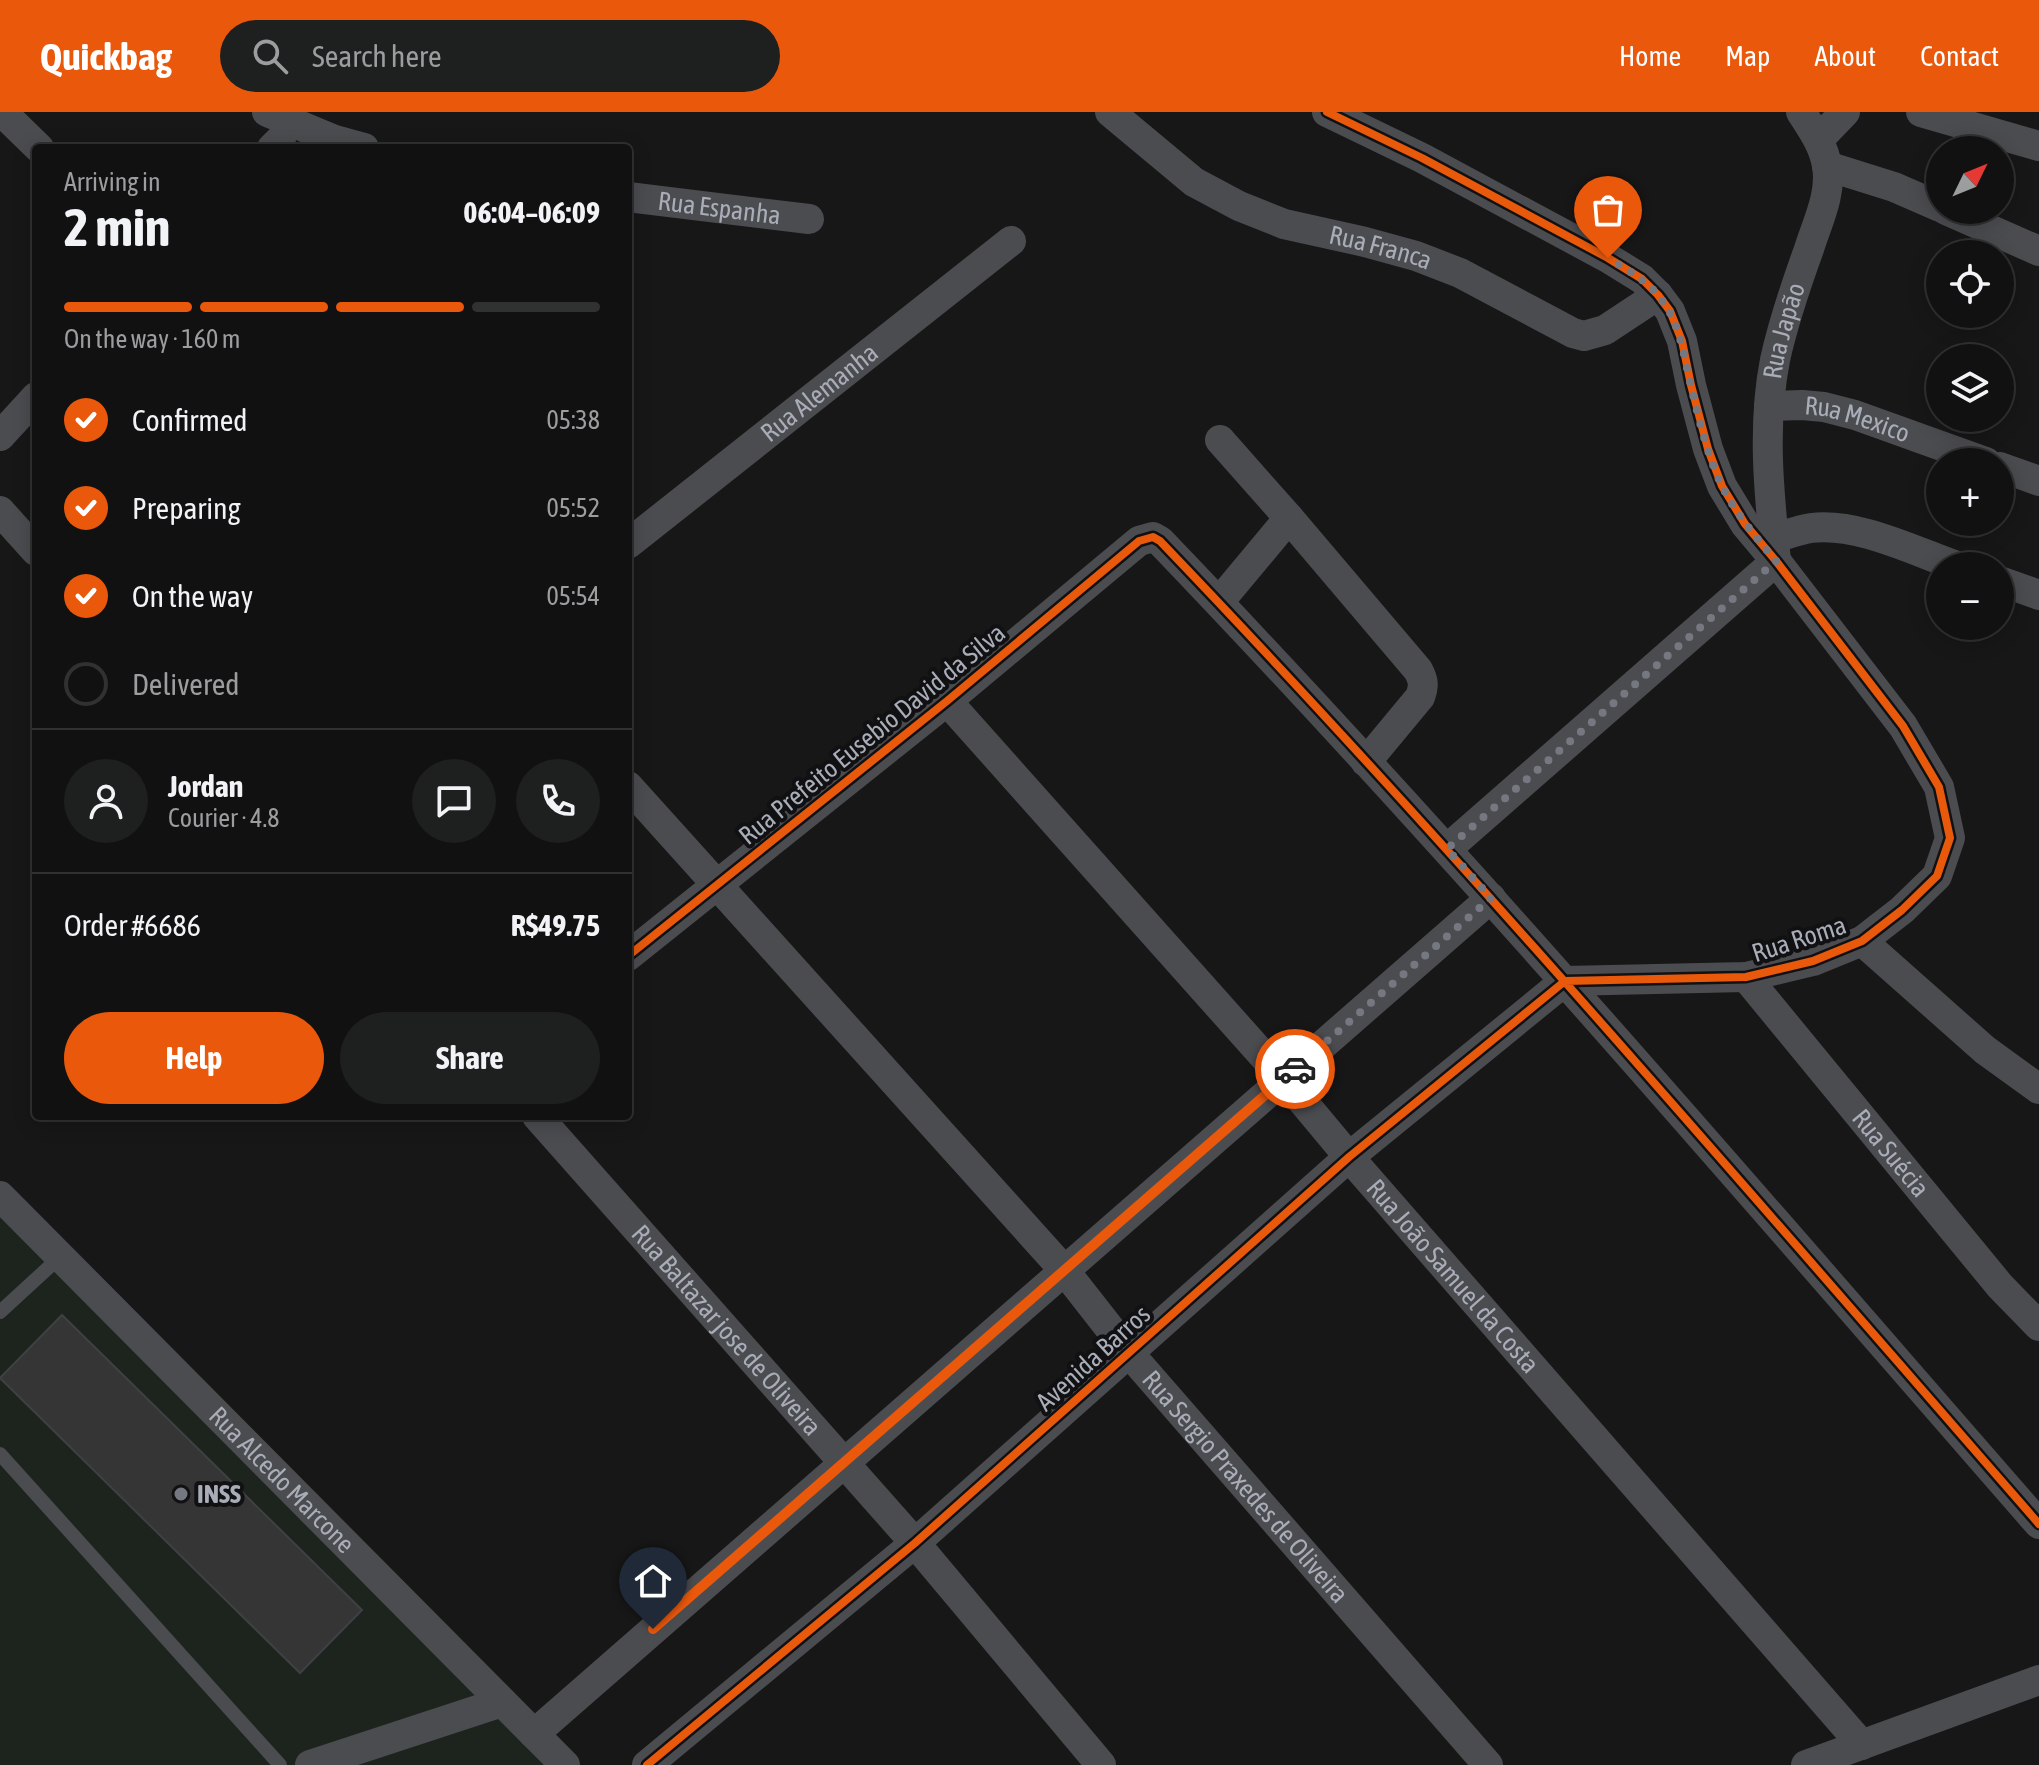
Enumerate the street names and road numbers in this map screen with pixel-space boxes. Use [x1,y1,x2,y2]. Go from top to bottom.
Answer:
street label: Rua Espanha [656,186,782,230]
street label: Rua Franca [1326,220,1436,276]
street label: Rua Japão [1757,279,1811,381]
street label: Rua Alemanha [755,337,884,448]
street label: Rua Mexico [1803,390,1914,448]
street label: Rua Prefeito Eusebio David da Silva [733,617,1011,851]
street label: Rua Roma [1748,910,1850,968]
street label: Rua Suécia [1846,1103,1935,1203]
street label: Rua João Samuel da Costa [1360,1173,1545,1379]
street label: Rua Baltazar jose de Oliveira [626,1219,828,1442]
street label: Avenida Barros [1030,1299,1156,1417]
street label: Rua Sergio Praxedes de Oliveira [1136,1364,1355,1609]
street label: Rua Alcedo Marcone [203,1401,361,1559]

